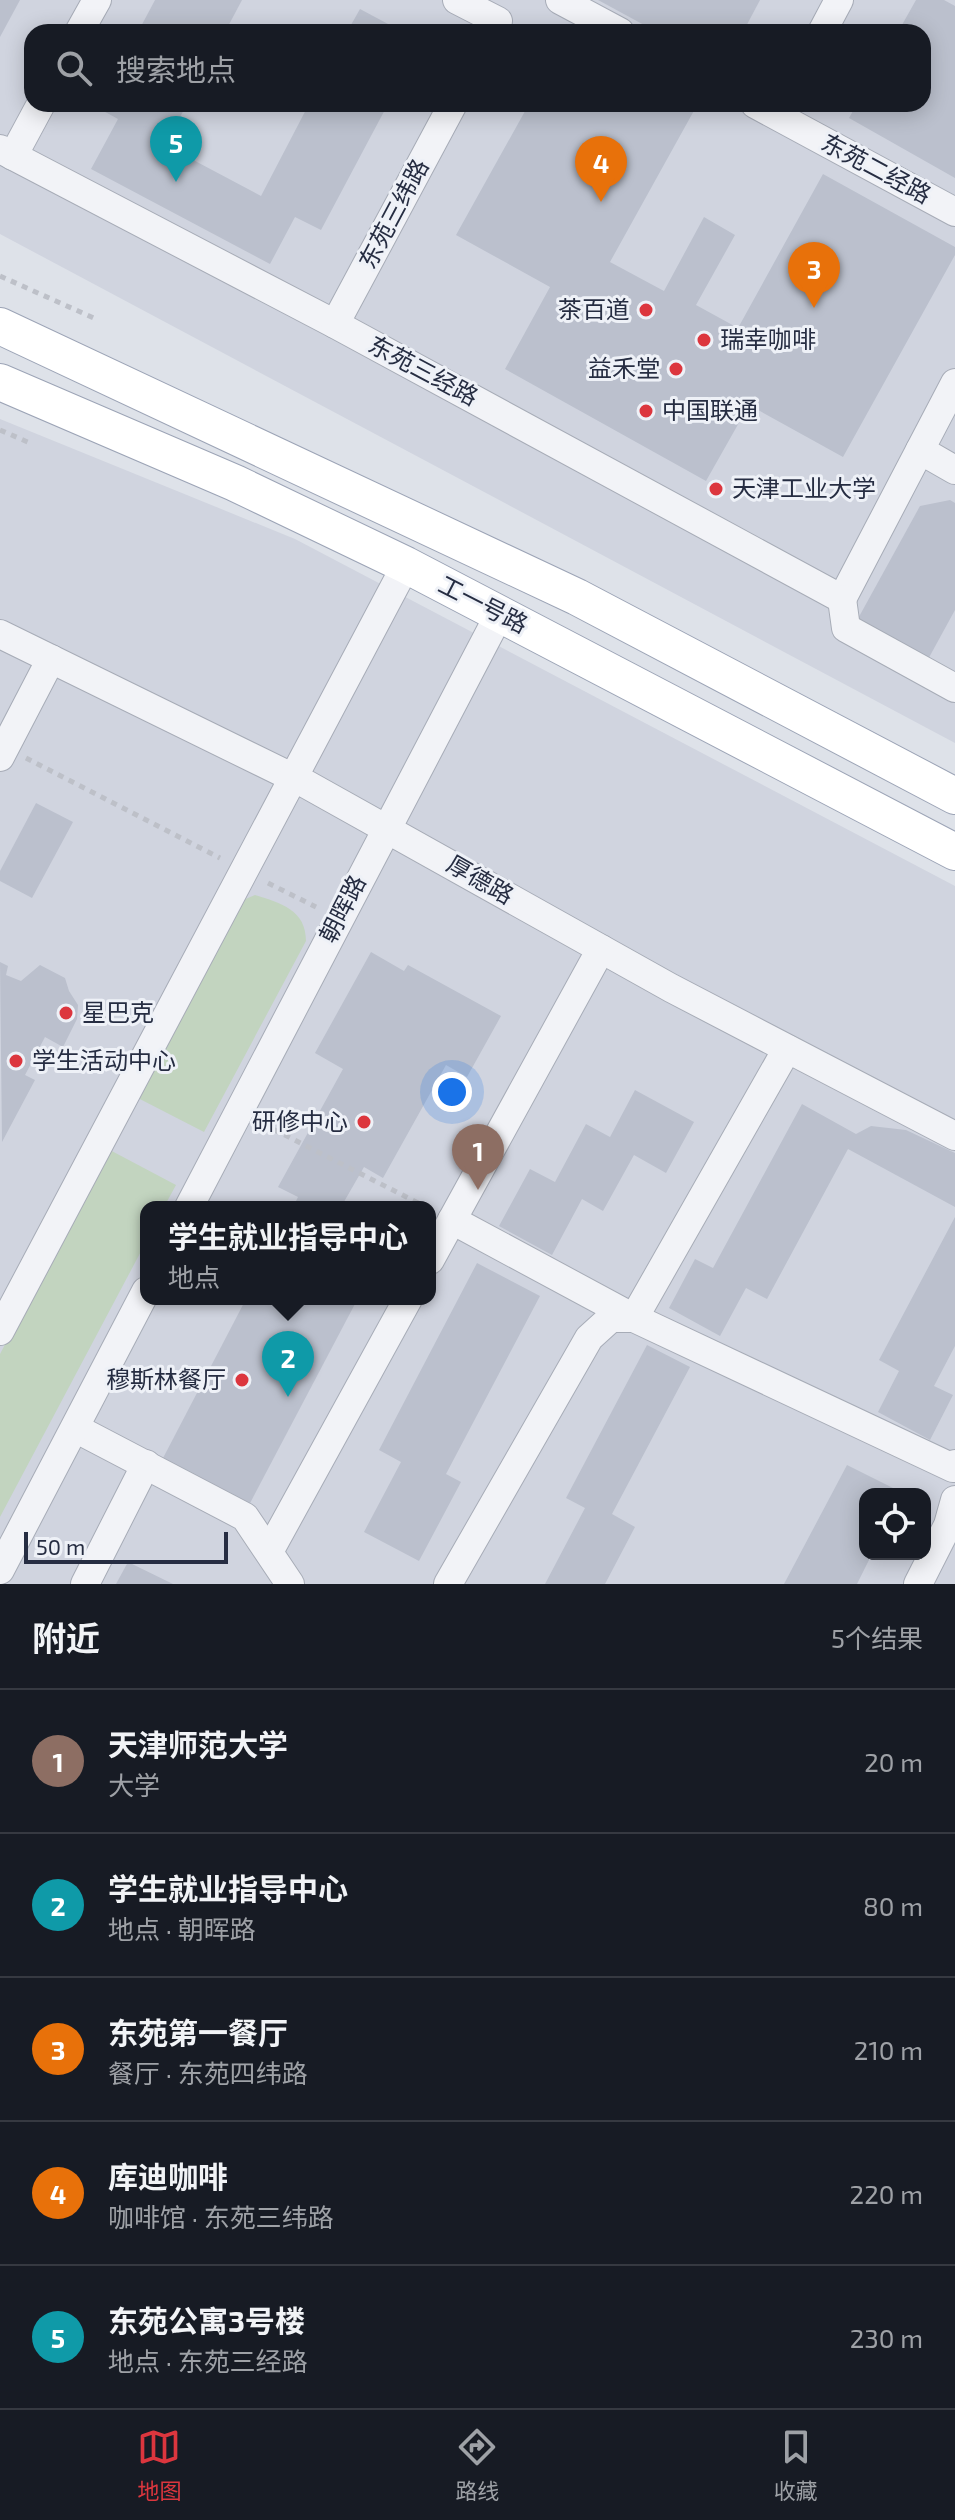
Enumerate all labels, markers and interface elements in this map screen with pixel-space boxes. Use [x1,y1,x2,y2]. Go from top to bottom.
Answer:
search box [24,24,931,112]
icon: search [52,46,96,90]
text: 搜索地点 [116,51,236,87]
pin: 5 [150,116,202,182]
street label: 东苑二经路 [817,127,936,209]
pin: 4 [575,136,627,202]
street label: 东苑三纬路 [352,154,434,273]
pin: 3 [788,242,840,308]
place label: 茶百道 [558,294,630,323]
marker: 茶百道 [637,301,655,319]
place label: 瑞幸咖啡 [720,324,816,353]
street label: 东苑三经路 [364,329,483,411]
marker: 瑞幸咖啡 [695,331,713,349]
place label: 益禾堂 [588,353,660,382]
marker: 益禾堂 [667,360,685,378]
place label: 中国联通 [662,395,758,424]
marker: 中国联通 [637,402,655,420]
place label: 天津工业大学 [732,473,876,502]
marker: 天津工业大学 [707,480,725,498]
street label: 工一号路 [434,569,533,638]
street label: 厚德路 [442,848,519,909]
street label: 朝晖路 [312,870,371,947]
place label: 星巴克 [82,997,154,1026]
marker: 星巴克 [57,1004,75,1022]
place label: 学生活动中心 [32,1045,176,1074]
marker: 学生活动中心 [7,1052,25,1070]
your location [432,1072,472,1112]
place label: 研修中心 [252,1106,348,1135]
marker: 研修中心 [355,1113,373,1131]
pin: 1 [452,1124,504,1190]
popup [140,1201,436,1305]
text: 学生就业指导中心 [168,1218,408,1254]
text: 地点 [168,1261,220,1292]
pin: 2 [262,1331,314,1397]
place label: 穆斯林餐厅 [106,1364,226,1393]
marker: 穆斯林餐厅 [233,1371,251,1389]
map controls [859,1488,931,1560]
button: locate [859,1488,931,1560]
scale bar [24,1528,228,1564]
text: 50 m [36,1533,85,1559]
text: 附近 [32,1617,100,1658]
text: 5个结果 [831,1622,923,1653]
text: 天津师范大学 [108,1726,288,1762]
text: 1 [52,1746,64,1777]
text: 20 m [864,1746,923,1777]
text: 大学 [108,1769,160,1800]
text: 学生就业指导中心 [108,1870,348,1906]
text: 2 [50,1890,66,1921]
text: 80 m [863,1890,923,1921]
text: 地点 · 朝晖路 [108,1913,256,1944]
text: 东苑第一餐厅 [108,2014,288,2050]
text: 3 [51,2034,65,2065]
text: 210 m [854,2034,923,2065]
text: 餐厅 · 东苑四纬路 [108,2057,308,2088]
text: 库迪咖啡 [108,2158,228,2194]
text: 4 [50,2178,66,2209]
text: 220 m [850,2178,923,2209]
text: 咖啡馆 · 东苑三纬路 [108,2201,334,2232]
text: 东苑公寓3号楼 [108,2302,305,2338]
text: 5 [51,2322,65,2353]
text: 230 m [850,2322,923,2353]
text: 地点 · 东苑三经路 [108,2345,308,2376]
tab: 地图 [137,2425,181,2505]
tab: 路线 [455,2425,500,2505]
tab: 收藏 [774,2425,818,2505]

